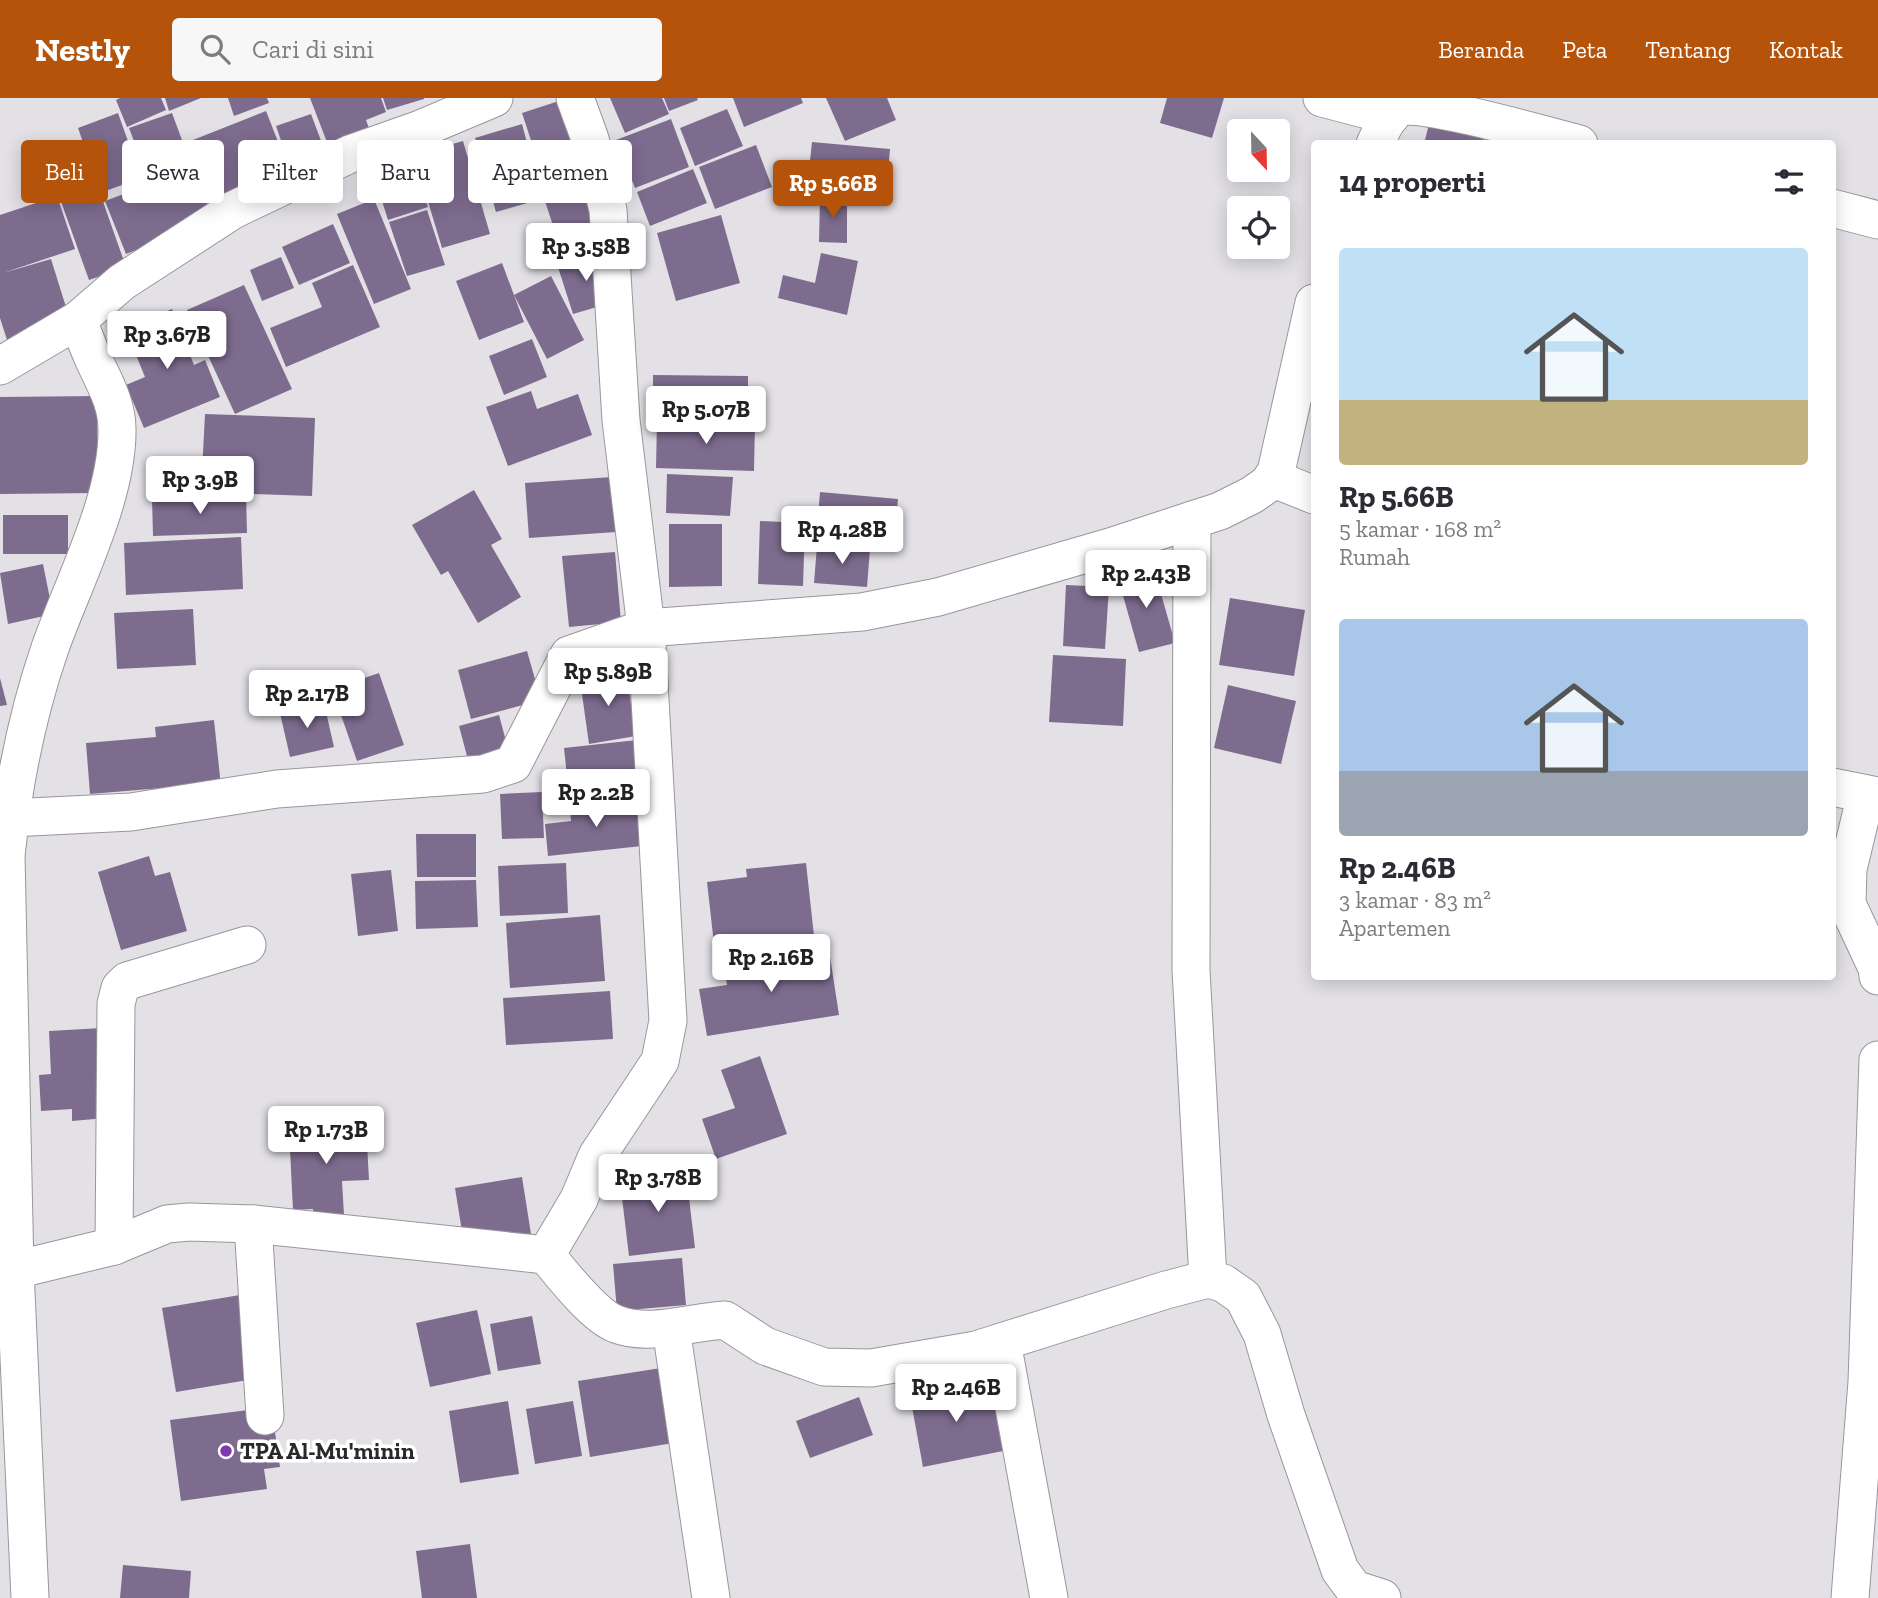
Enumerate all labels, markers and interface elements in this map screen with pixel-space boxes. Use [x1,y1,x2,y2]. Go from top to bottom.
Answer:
search box [172,18,662,81]
text: Nestly [35,30,130,69]
icon: search [196,30,234,68]
text: Cari di sini [252,33,374,65]
text: Beranda [1438,35,1524,64]
text: Peta [1562,35,1607,64]
text: Tentang [1645,35,1731,64]
text: Kontak [1769,35,1843,64]
north arrow [1227,119,1290,182]
map controls [1227,119,1290,259]
chip: Beli [21,140,108,203]
chip: Sewa [122,140,224,203]
chip: Filter [238,140,343,203]
chip: Baru [357,140,454,203]
chip: Apartemen [468,140,632,203]
pin: Rp 5.66B [761,160,905,220]
icon: filters [1770,163,1808,201]
text: 14 properti [1339,164,1486,200]
text: Rp 5.66B [789,169,877,197]
button: locate [1227,196,1290,259]
pin: Rp 3.58B [514,223,658,283]
text: Rp 3.58B [542,232,630,260]
icon: home [1511,294,1637,420]
pin: Rp 3.67B [95,312,239,371]
text: Rp 3.67B [123,320,211,348]
pin: Rp 5.07B [634,386,778,446]
text: Rp 5.07B [662,395,750,423]
pin: Rp 3.9B [135,456,265,516]
text: Rp 3.9B [162,465,238,493]
text: Rp 5.66B [1339,479,1454,515]
pin: Rp 4.28B [770,506,914,566]
text: Rp 4.28B [797,515,887,543]
text: 5 kamar · 168 m² [1339,515,1501,543]
text: Rumah [1339,543,1410,571]
pin: Rp 2.43B [1074,550,1218,610]
text: Rp 2.43B [1101,559,1191,587]
pin: Rp 5.89B [536,648,680,708]
text: Rp 5.89B [564,657,652,685]
icon: home [1511,665,1637,791]
pin: Rp 2.17B [235,670,379,730]
text: Rp 2.17B [265,679,349,707]
pin: Rp 2.2B [531,770,661,829]
text: Rp 2.2B [558,778,634,806]
text: Rp 2.46B [1339,850,1456,886]
text: 3 kamar · 83 m² [1339,886,1491,914]
text: Apartemen [1339,914,1450,942]
pin: Rp 2.16B [699,934,843,994]
text: Rp 2.16B [728,943,814,971]
pin: Rp 1.73B [254,1107,398,1166]
text: Rp 1.73B [284,1115,368,1143]
pin: Rp 3.78B [586,1154,730,1214]
text: Rp 3.78B [614,1163,702,1191]
pin: Rp 2.46B [884,1364,1028,1424]
text: Rp 2.46B [911,1373,1001,1401]
place label: TPA Al-Mu'minin [240,1437,415,1465]
marker: TPA Al-Mu'minin [218,1443,234,1459]

